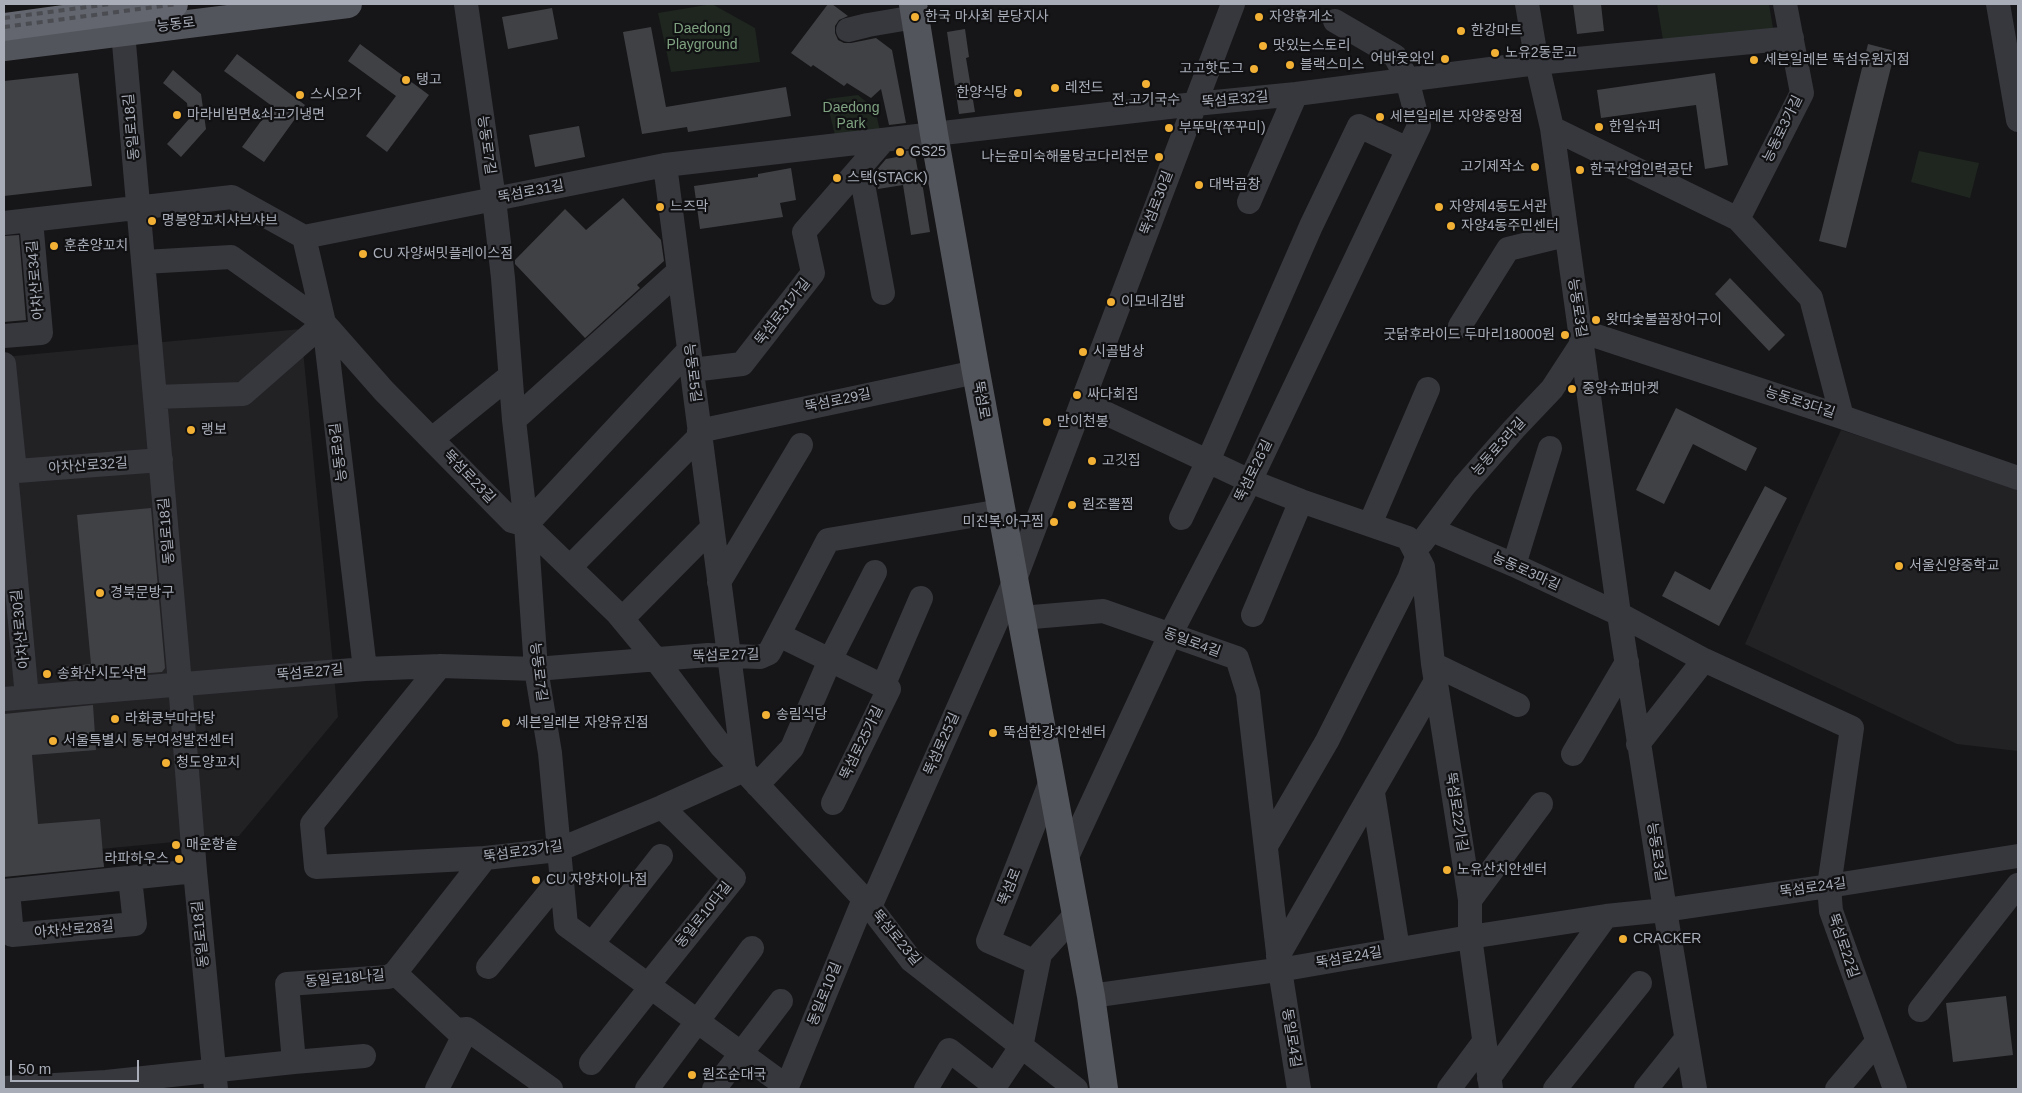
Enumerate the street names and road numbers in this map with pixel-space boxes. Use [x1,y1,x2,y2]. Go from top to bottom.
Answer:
street label: 능동로 [156,14,196,36]
street label: 뚝섬로32길 [1201,89,1269,111]
street label: 동일로18길 [121,93,143,161]
street label: 능동로3가길 [1760,93,1806,165]
street label: 능동로7길 [474,114,498,176]
street label: 뚝섬로30길 [1137,169,1177,237]
street label: 뚝섬로31길 [496,177,566,207]
street label: 아차산로34길 [24,239,48,321]
street label: 뚝섬로31가길 [752,275,814,349]
street label: 능동로3길 [1564,277,1590,339]
street label: 능동로5길 [680,343,704,403]
street label: 뚝섬로 [969,380,993,420]
street label: 능동로3다길 [1763,384,1837,422]
street label: 뚝섬로29길 [803,386,873,416]
street label: 능동로3라길 [1469,415,1529,479]
street label: 능동로9길 [327,422,351,482]
street label: 뚝섬로26길 [1232,437,1276,505]
street label: 뚝섬로23길 [440,447,498,507]
street label: 아차산로32길 [48,455,128,477]
street label: 동일로18길 [156,497,178,565]
street label: 능동로3마길 [1490,550,1562,594]
street label: 아차산로30길 [8,588,34,670]
street label: 동일로4길 [1161,625,1223,661]
street label: 능동로7길 [526,642,550,702]
street label: 뚝섬로27길 [692,646,760,666]
street label: 뚝섬로27길 [276,662,344,684]
street label: 뚝섬로25가길 [837,703,887,783]
street label: 뚝섬로25길 [921,710,963,778]
street label: 뚝섬로22가길 [1441,771,1471,853]
street label: 능동로3길 [1643,821,1669,883]
street label: 뚝섬로23가길 [482,838,564,866]
street label: 뚝섬로 [995,866,1025,908]
street label: 뚝섬로24길 [1779,875,1847,901]
street label: 동일로10다길 [672,879,736,951]
street label: 동일로18길 [189,900,213,968]
street label: 뚝섬로23길 [868,907,924,969]
street label: 뚝섬로22길 [1824,912,1862,980]
street label: 아차산로28길 [33,918,115,942]
street label: 뚝섬로24길 [1315,944,1383,972]
street label: 동일로10길 [805,960,845,1028]
street label: 동일로18나길 [304,967,386,991]
street label: 동일로4길 [1278,1007,1304,1069]

